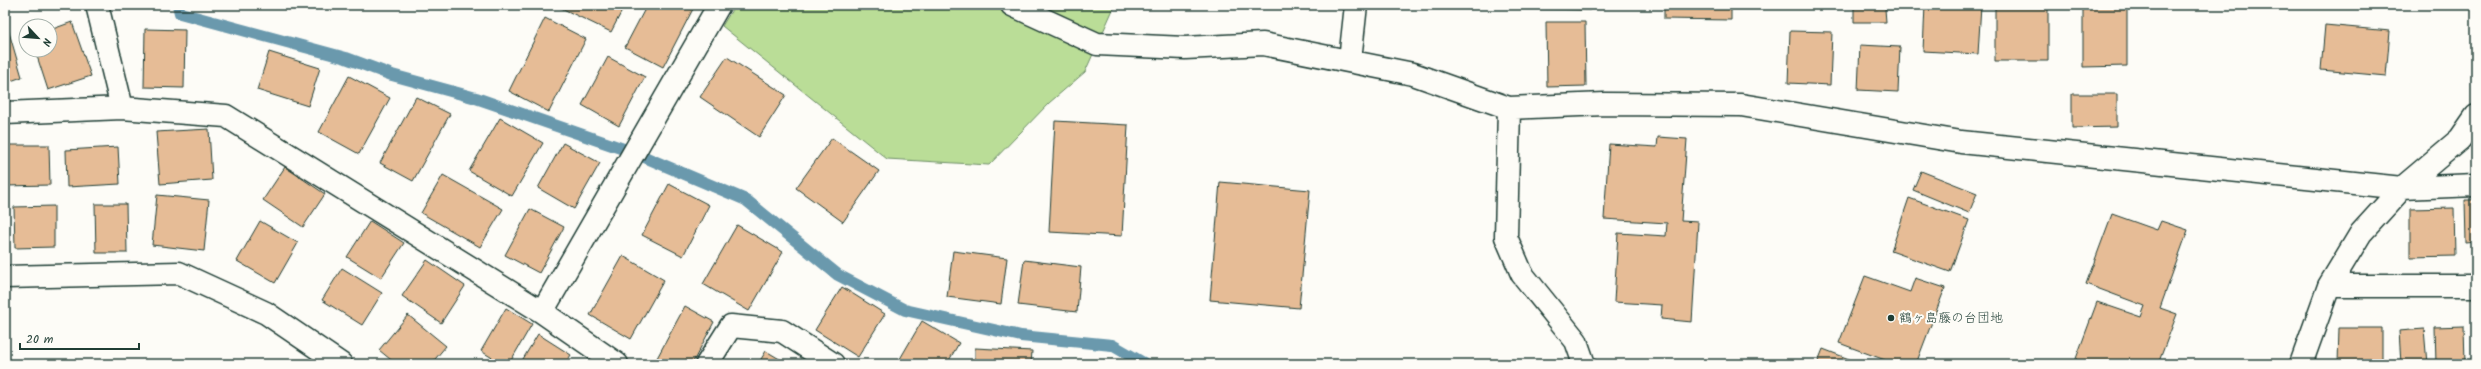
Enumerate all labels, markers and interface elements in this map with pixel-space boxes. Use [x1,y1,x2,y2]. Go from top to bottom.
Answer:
north arrow [18,18,58,58]
text: N [36,35,56,49]
place label: 鶴ヶ島藤の台団地 [1899,308,2003,329]
marker: 鶴ヶ島藤の台団地 [1886,313,1896,323]
scale bar [20,325,139,351]
text: 20 m [26,330,54,349]

